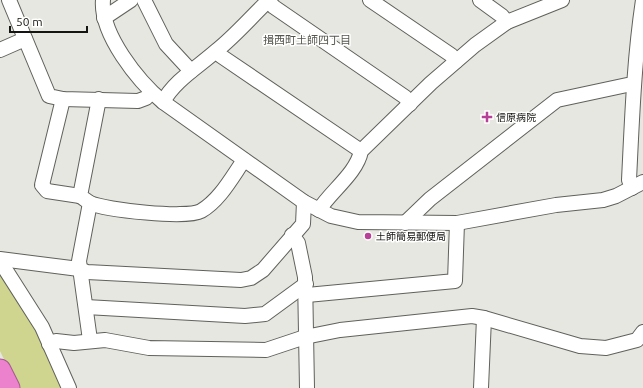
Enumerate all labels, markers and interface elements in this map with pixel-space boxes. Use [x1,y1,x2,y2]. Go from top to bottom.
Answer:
scale bar [10,8,87,34]
text: 50 m [16,15,43,28]
district label: 揖西町土師四丁目 [263,34,351,46]
marker: 信原病院 [481,111,493,123]
place label: 信原病院 [496,112,536,123]
marker: 土師簡易郵便局 [363,231,373,241]
place label: 土師簡易郵便局 [376,231,446,242]

